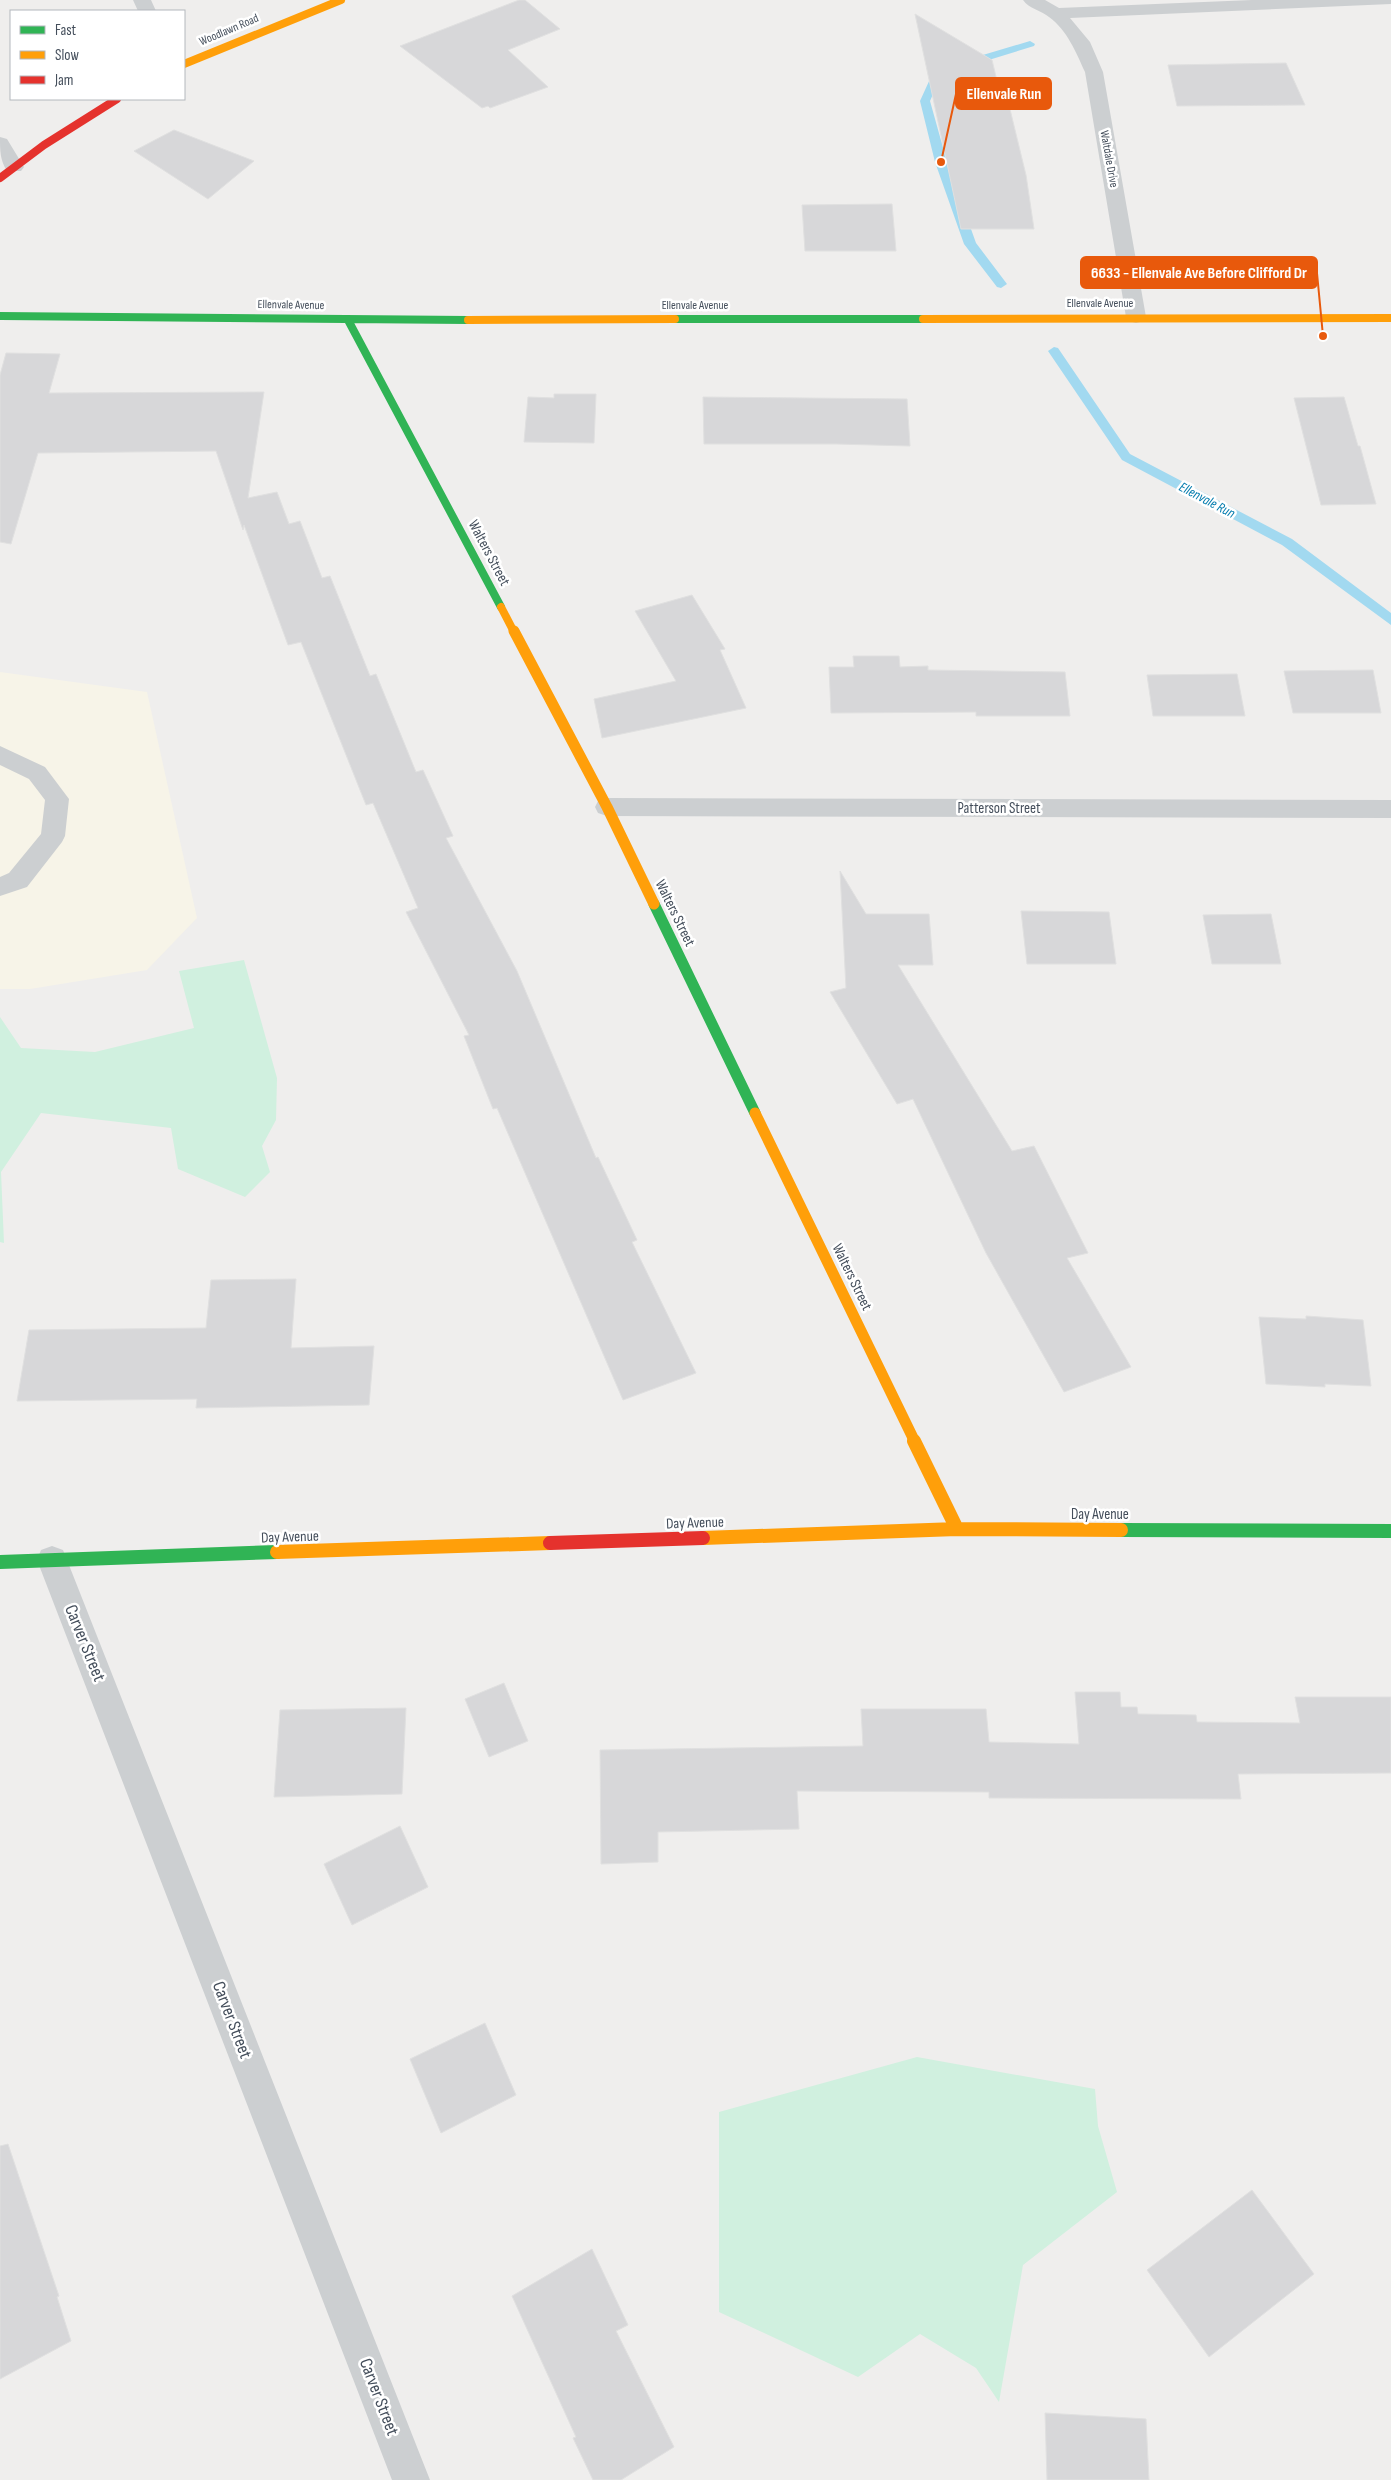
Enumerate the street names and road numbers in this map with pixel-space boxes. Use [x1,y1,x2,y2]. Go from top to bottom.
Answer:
street label: Woodlawn Road [197,11,261,49]
street label: Waltdale Drive [1097,129,1121,189]
street label: Ellenvale Avenue [1067,296,1134,311]
street label: Ellenvale Avenue [258,297,325,313]
street label: Ellenvale Avenue [662,298,729,313]
street label: Walters Street [464,517,514,590]
street label: Patterson Street [957,799,1041,818]
street label: Walters Street [651,877,699,950]
street label: Walters Street [828,1241,876,1314]
street label: Day Avenue [1071,1505,1129,1524]
street label: Day Avenue [666,1512,724,1534]
street label: Day Avenue [261,1526,319,1548]
street label: Carver Street [60,1602,110,1685]
street label: Carver Street [208,1979,256,2062]
street label: Carver Street [355,2356,403,2439]

